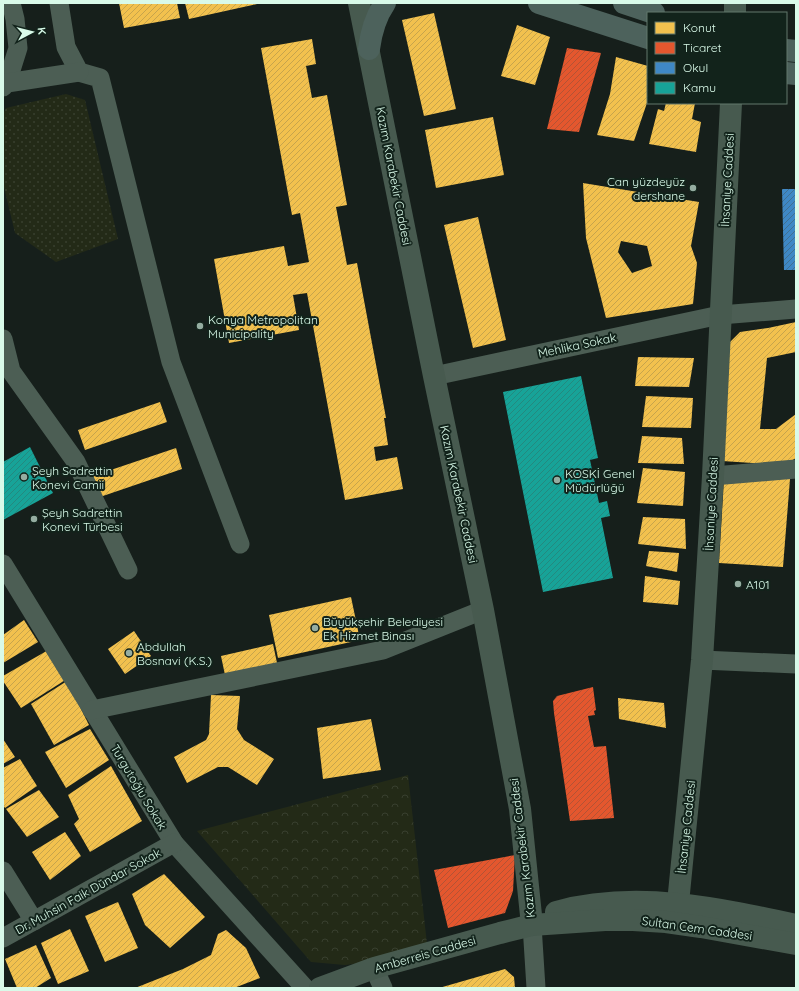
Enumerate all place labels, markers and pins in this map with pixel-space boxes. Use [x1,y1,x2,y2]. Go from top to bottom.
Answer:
place label: Can yüzdeyüz dershane [607,174,685,203]
marker: Can yüzdeyüz dershane [688,183,698,193]
place label: Konya Metropolitan Municipality [208,312,318,341]
marker: Konya Metropolitan Municipality [195,321,205,331]
place label: Şeyh Sadrettin Konevi Camii [32,463,112,492]
place label: KOSKİ Genel Müdürlüğü [565,466,635,495]
marker: Şeyh Sadrettin Konevi Camii [19,472,29,482]
marker: KOSKİ Genel Müdürlüğü [552,475,562,485]
place label: Şeyh Sadrettin Konevi Türbesi [42,505,122,534]
marker: Şeyh Sadrettin Konevi Türbesi [29,514,39,524]
place label: A101 [746,577,770,592]
marker: A101 [733,579,743,589]
place label: Büyükşehir Belediyesi Ek Hizmet Binası [323,614,443,643]
marker: Büyükşehir Belediyesi Ek Hizmet Binası [310,623,320,633]
place label: Abdullah Bosnavi (K.S.) [137,639,212,668]
marker: Abdullah Bosnavi (K.S.) [124,648,134,658]

